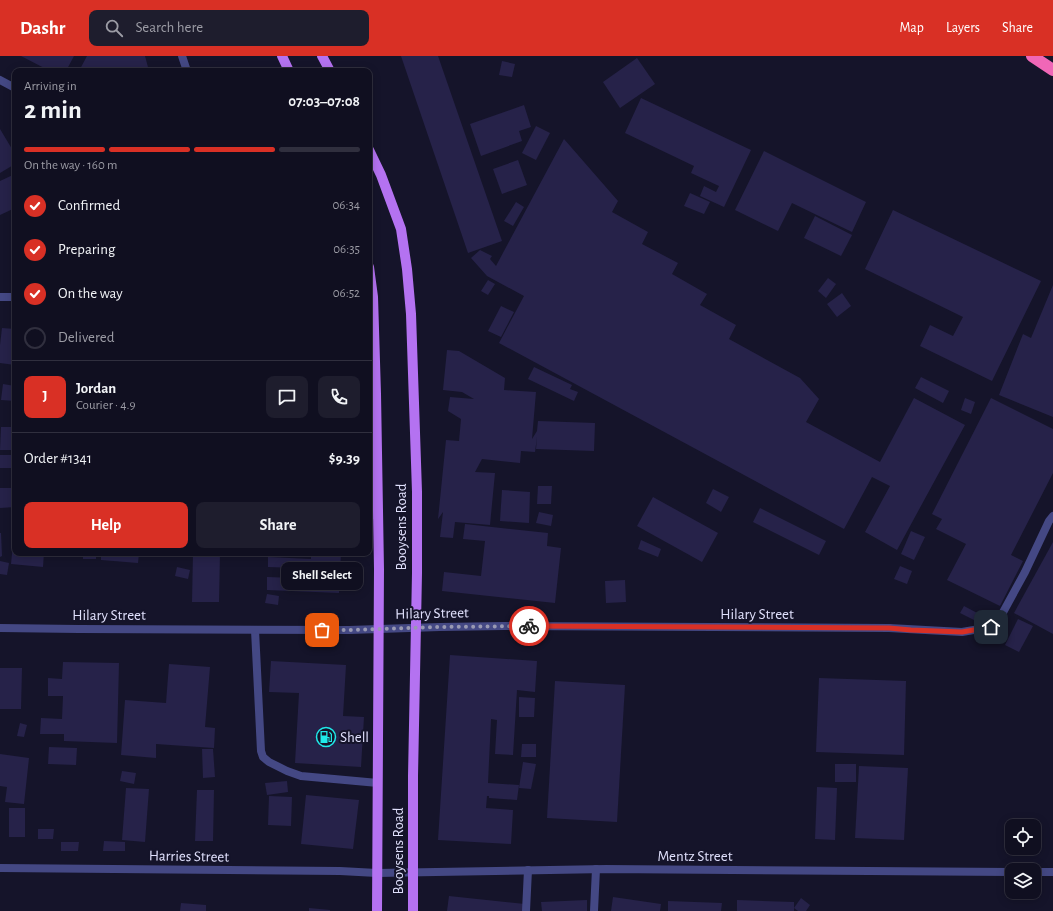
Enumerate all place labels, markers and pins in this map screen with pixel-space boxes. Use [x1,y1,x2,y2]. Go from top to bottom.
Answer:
callout: Shell Select [281,562,363,590]
pin [974,610,1008,644]
pin [305,613,339,647]
fuel station icon: Shell [315,726,337,748]
place label: Shell [340,730,369,745]

